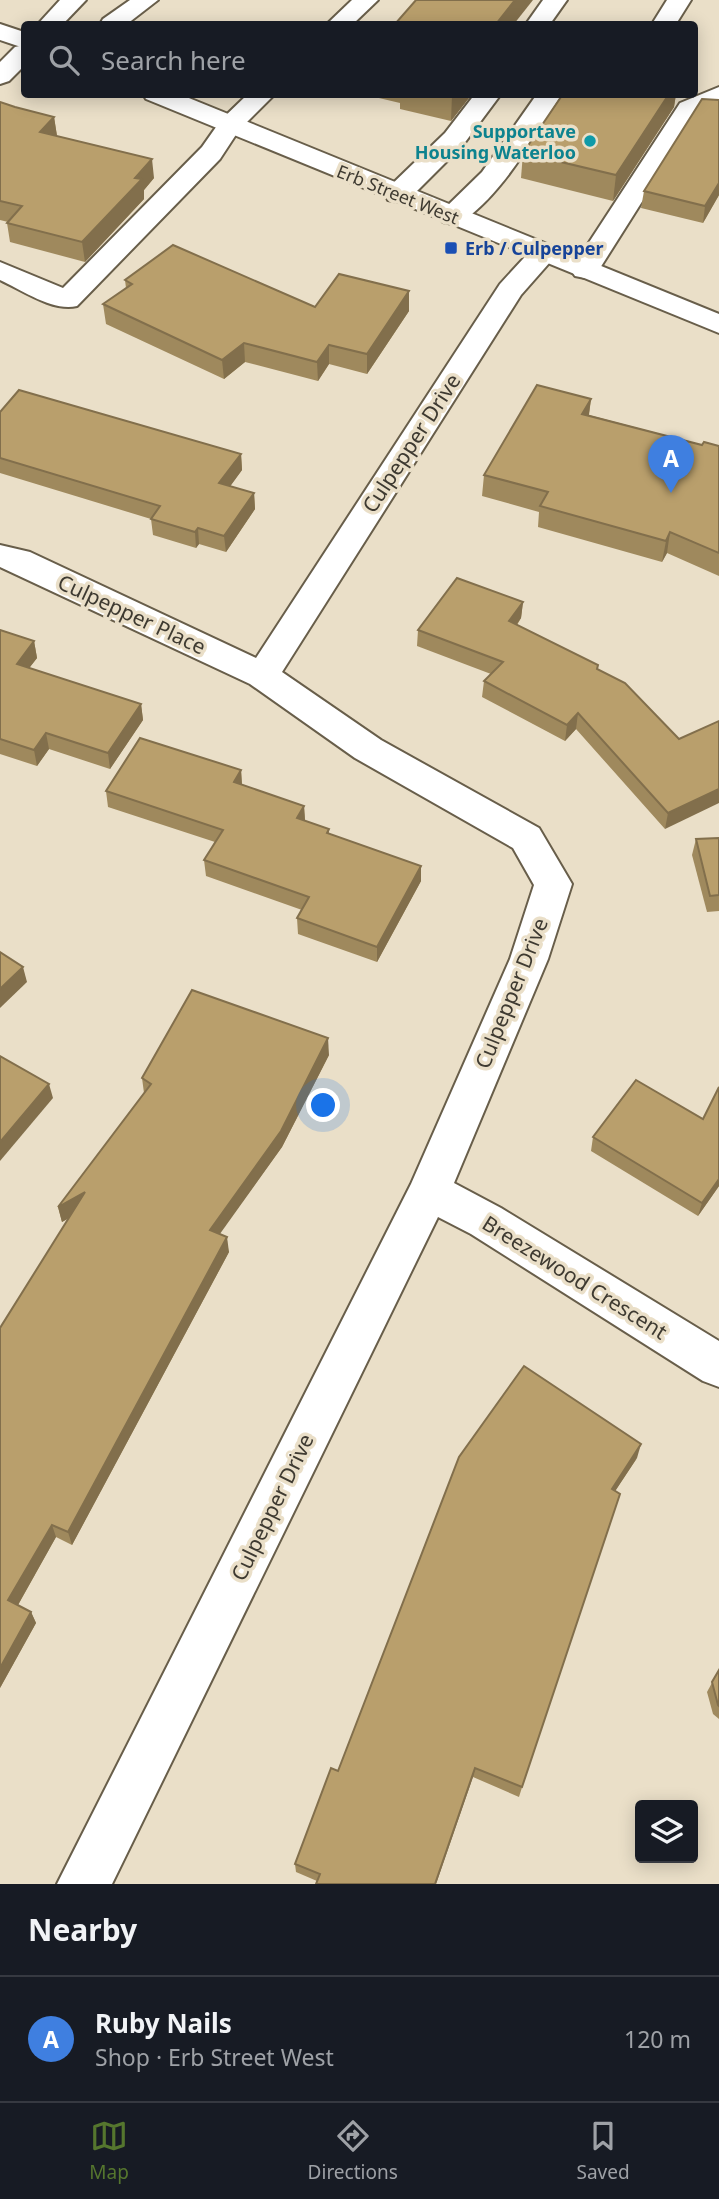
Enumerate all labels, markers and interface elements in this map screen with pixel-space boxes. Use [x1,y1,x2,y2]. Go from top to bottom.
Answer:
search box [21,21,698,98]
icon: search [45,41,83,79]
text: Search here [101,42,246,78]
place label: Supportave Housing Waterloo [415,119,576,164]
marker: Supportave Housing Waterloo [582,133,598,149]
street label: Erb Street West [333,159,463,230]
place label: Erb / Culpepper [465,236,604,260]
marker: Erb / Culpepper [443,240,459,256]
street label: Culpepper Drive [356,368,466,518]
pin: A [648,435,694,493]
street label: Culpepper Place [54,567,210,661]
street label: Culpepper Drive [468,914,554,1072]
your location [306,1088,340,1122]
street label: Breezewood Crescent [477,1209,673,1345]
street label: Culpepper Drive [224,1429,320,1585]
map controls [635,1800,698,1863]
button: layers [635,1800,698,1863]
text: Nearby [28,1909,137,1950]
text: Ruby Nails [95,2005,232,2041]
text: A [43,2023,59,2055]
text: 120 m [624,2023,691,2055]
text: Shop · Erb Street West [95,2041,334,2073]
tab: Map [89,2117,129,2185]
tab: Directions [308,2117,398,2185]
tab: Saved [576,2117,630,2185]

